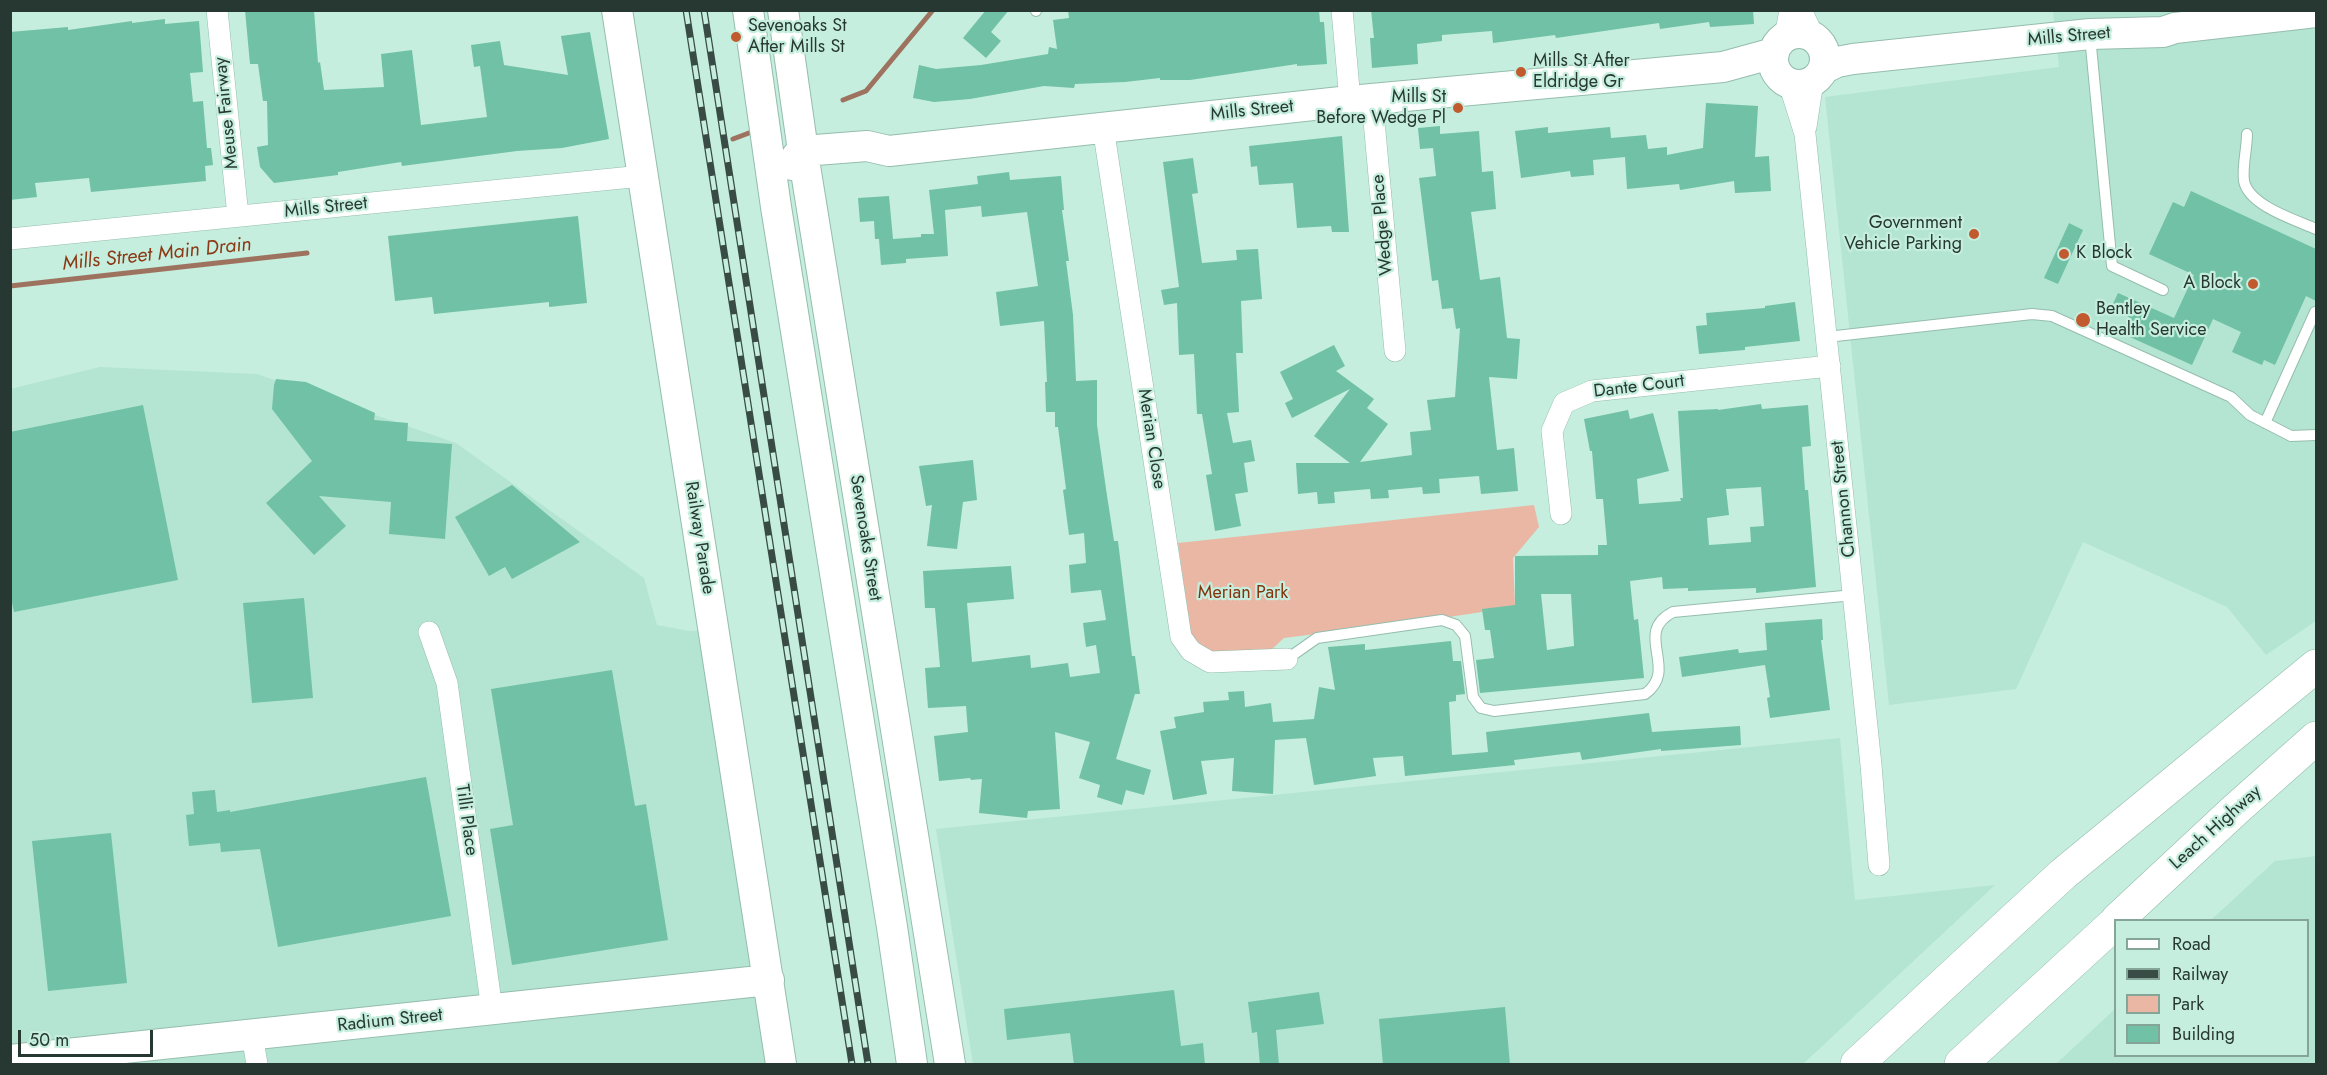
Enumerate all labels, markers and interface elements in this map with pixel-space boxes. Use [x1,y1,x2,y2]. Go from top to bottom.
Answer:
place label: Sevenoaks St After Mills St [748,16,846,58]
street label: Mills Street [2027,23,2111,51]
marker: Sevenoaks St After Mills St [729,30,743,44]
place label: Mills St After Eldridge Gr [1533,51,1630,94]
street label: Meuse Fairway [210,56,244,170]
marker: Mills St After Eldridge Gr [1514,65,1528,79]
place label: Mills St Before Wedge Pl [1316,87,1446,130]
street label: Mills Street [1210,96,1294,126]
marker: Mills St Before Wedge Pl [1451,101,1465,115]
street label: Wedge Place [1368,174,1398,276]
street label: Mills Street [284,193,368,223]
place label: Government Vehicle Parking [1844,213,1962,256]
marker: Government Vehicle Parking [1967,227,1981,241]
water label: Mills Street Main Drain [61,233,253,277]
place label: K Block [2076,243,2132,265]
marker: K Block [2057,247,2071,261]
place label: A Block [2183,273,2241,295]
marker: A Block [2246,277,2260,291]
place label: Bentley Health Service [2096,299,2206,342]
marker: Bentley Health Service [2074,311,2092,329]
street label: Dante Court [1592,371,1686,403]
street label: Merian Close [1132,387,1170,491]
street label: Channon Street [1827,440,1861,558]
street label: Sevenoaks Street [844,473,886,603]
street label: Railway Parade [679,480,719,596]
park label: Merian Park [1198,583,1288,605]
street label: Leach Highway [2166,781,2266,875]
street label: Tilli Place [450,783,482,857]
legend [2114,919,2309,1057]
text: Road [2172,931,2211,957]
text: Railway [2172,961,2228,987]
text: Park [2172,991,2204,1017]
street label: Radium Street [336,1005,444,1037]
scale bar [21,1018,156,1056]
text: Building [2172,1021,2235,1047]
text: 50 m [29,1027,69,1053]

